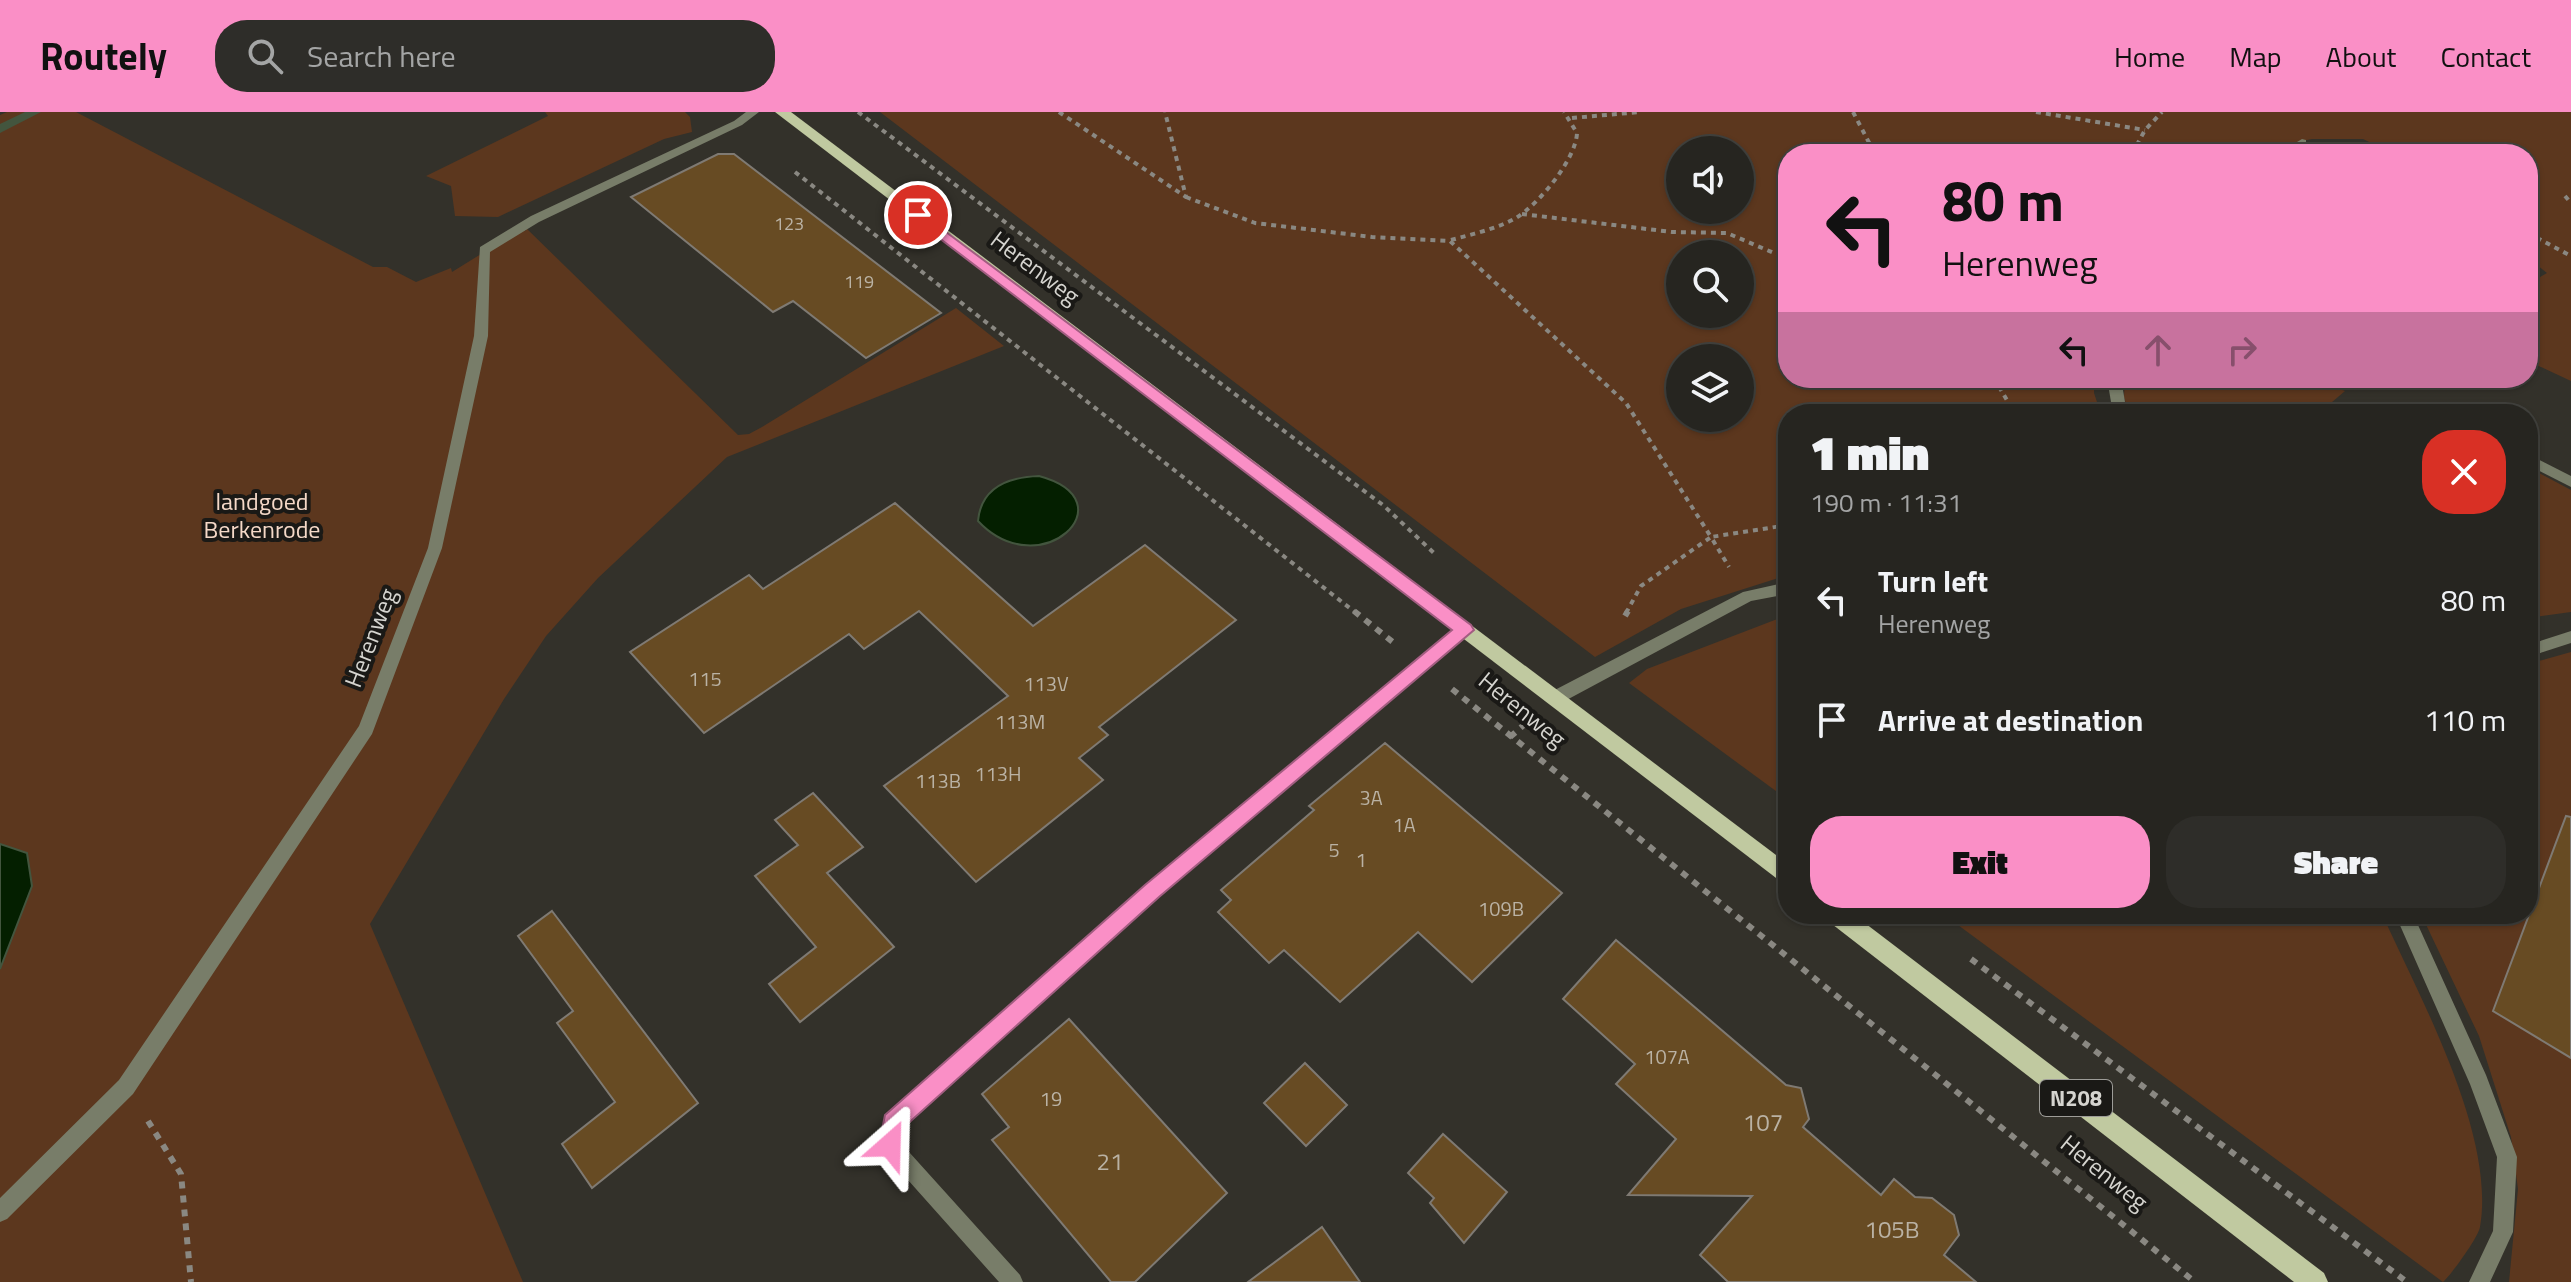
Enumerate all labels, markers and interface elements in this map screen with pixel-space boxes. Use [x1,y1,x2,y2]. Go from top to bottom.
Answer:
search box [215,20,775,92]
text: Routely [40,27,167,85]
text: Search here [307,33,456,79]
icon: search [243,34,287,78]
text: Home [2114,35,2185,78]
text: Map [2229,35,2282,78]
text: About [2326,35,2396,78]
text: Contact [2440,35,2531,78]
map controls [1666,136,1754,432]
button: sound [1666,136,1754,224]
text: 80 m [1942,158,2064,243]
icon: left [1810,176,1914,280]
pin [884,181,952,249]
icon: arrive [896,193,940,237]
house number: 123 [774,210,804,237]
street label: Herenweg [983,222,1088,313]
text: Herenweg [1942,235,2098,290]
button: search [1666,240,1754,328]
house number: 119 [844,268,874,295]
icon: left [2052,328,2096,372]
icon: ahead [2136,328,2180,372]
icon: right [2220,328,2264,372]
button: layers [1666,344,1754,432]
text: 1 min [1810,416,1929,489]
button: close [2422,430,2506,514]
park label: landgoed Berkenrode [204,483,320,547]
text: 190 m · 11:31 [1810,483,1962,522]
text: Turn left [1878,558,1988,604]
text: 80 m [2441,577,2506,623]
icon: left [1810,578,1854,622]
street label: Herenweg [335,583,405,693]
text: Herenweg [1878,604,1990,643]
house number: 115 [688,663,722,694]
street label: Herenweg [1471,663,1574,756]
house number: 113V [1023,668,1069,699]
text: Arrive at destination [1878,697,2143,743]
text: 110 m [2424,697,2506,743]
icon: arrive [1810,698,1854,742]
house number: 113M [995,706,1045,737]
house number: 113H [974,758,1022,789]
house number: 113B [915,765,961,796]
house number: 3A [1359,782,1383,813]
house number: 1A [1392,809,1416,840]
button: Exit [1810,816,2150,908]
button: Share [2166,816,2506,908]
house number: 5 [1328,834,1340,865]
house number: 1 [1355,844,1367,875]
house number: 109B [1478,893,1524,924]
house number: 107A [1644,1041,1690,1072]
road number: N208 [2040,1080,2112,1116]
house number: 19 [1040,1083,1062,1114]
position arrow [848,1103,932,1187]
house number: 107 [1743,1104,1783,1140]
street label: Herenweg [2053,1126,2156,1219]
house number: 21 [1097,1143,1123,1179]
house number: 105B [1864,1211,1920,1247]

